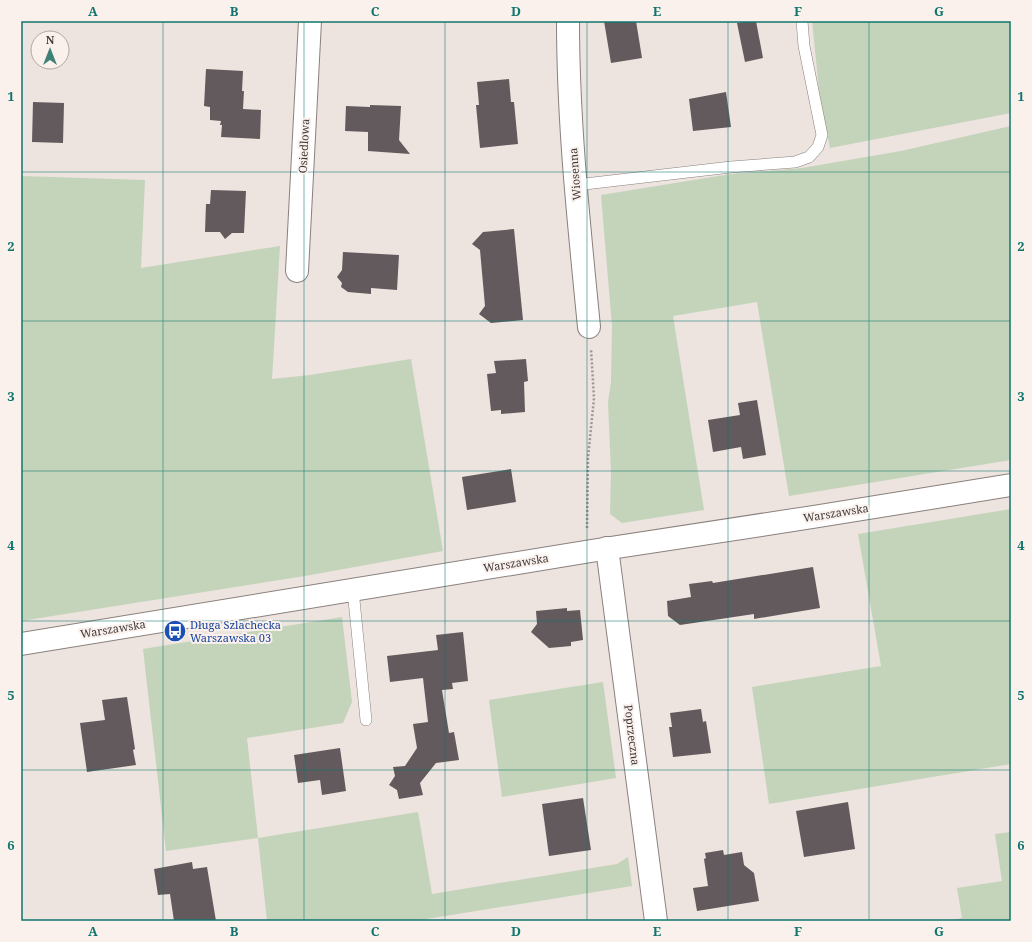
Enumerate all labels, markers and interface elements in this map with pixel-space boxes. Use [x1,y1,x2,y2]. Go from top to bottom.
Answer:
text: A [88,2,98,20]
text: B [230,2,239,20]
text: C [371,2,380,20]
text: D [511,2,521,20]
text: E [653,2,662,20]
text: F [794,2,802,20]
text: G [934,2,944,20]
north arrow [30,30,70,70]
text: N [46,32,55,47]
text: 1 [7,87,15,105]
text: 1 [1017,87,1025,105]
street label: Osiedlowa [295,118,312,174]
street label: Wiosenna [565,147,584,201]
text: 2 [7,237,15,255]
text: 2 [1017,237,1025,255]
text: 3 [7,387,15,405]
text: 3 [1017,387,1025,405]
street label: Warszawska [802,500,870,525]
text: 4 [7,536,15,554]
text: 4 [1017,536,1025,554]
street label: Warszawska [482,550,550,575]
street label: Warszawska [79,616,147,641]
place label: Długa Szlachecka Warszawska 03 [190,617,281,645]
bus stop icon: Długa Szlachecka Warszawska 03 [162,618,188,644]
text: 5 [7,686,15,704]
text: 5 [1017,686,1025,704]
street label: Poprzeczna [621,704,644,766]
text: 6 [7,836,15,854]
text: 6 [1017,836,1025,854]
text: A [88,922,98,940]
text: B [230,922,239,940]
text: C [371,922,380,940]
text: D [511,922,521,940]
text: E [653,922,662,940]
text: F [794,922,802,940]
text: G [934,922,944,940]

